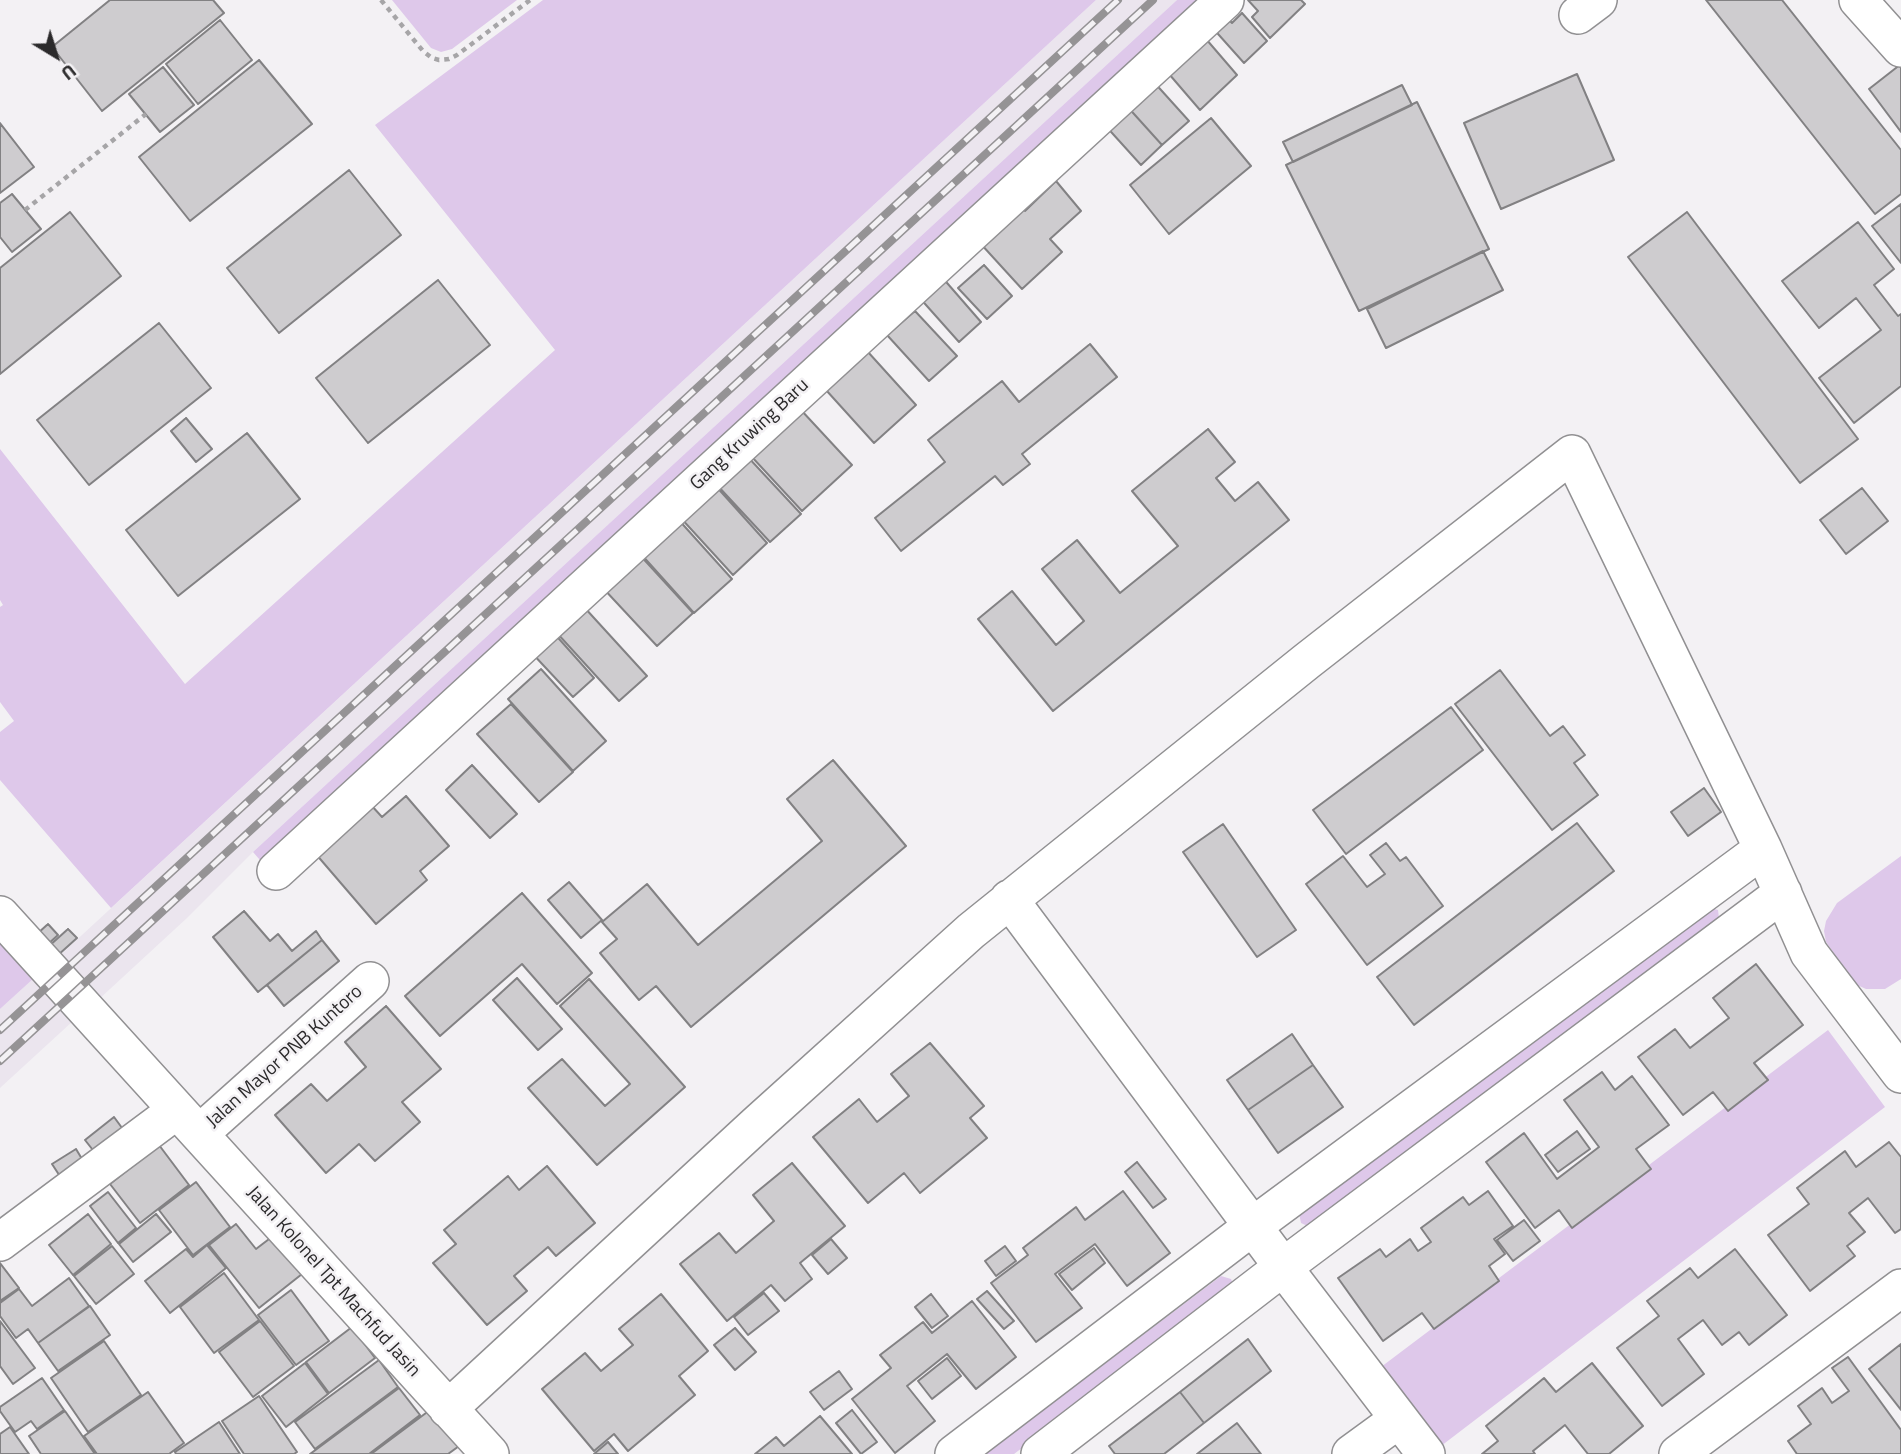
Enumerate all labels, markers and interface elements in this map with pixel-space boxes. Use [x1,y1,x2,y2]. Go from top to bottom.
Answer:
north arrow [21,21,91,91]
text: U [55,58,83,88]
street label: Gang Kruwing Baru [686,374,814,496]
street label: Jalan Mayor PNB Kuntoro [202,981,368,1133]
street label: Jalan Kolonel Tpt Machfud Jasin [241,1182,425,1382]

